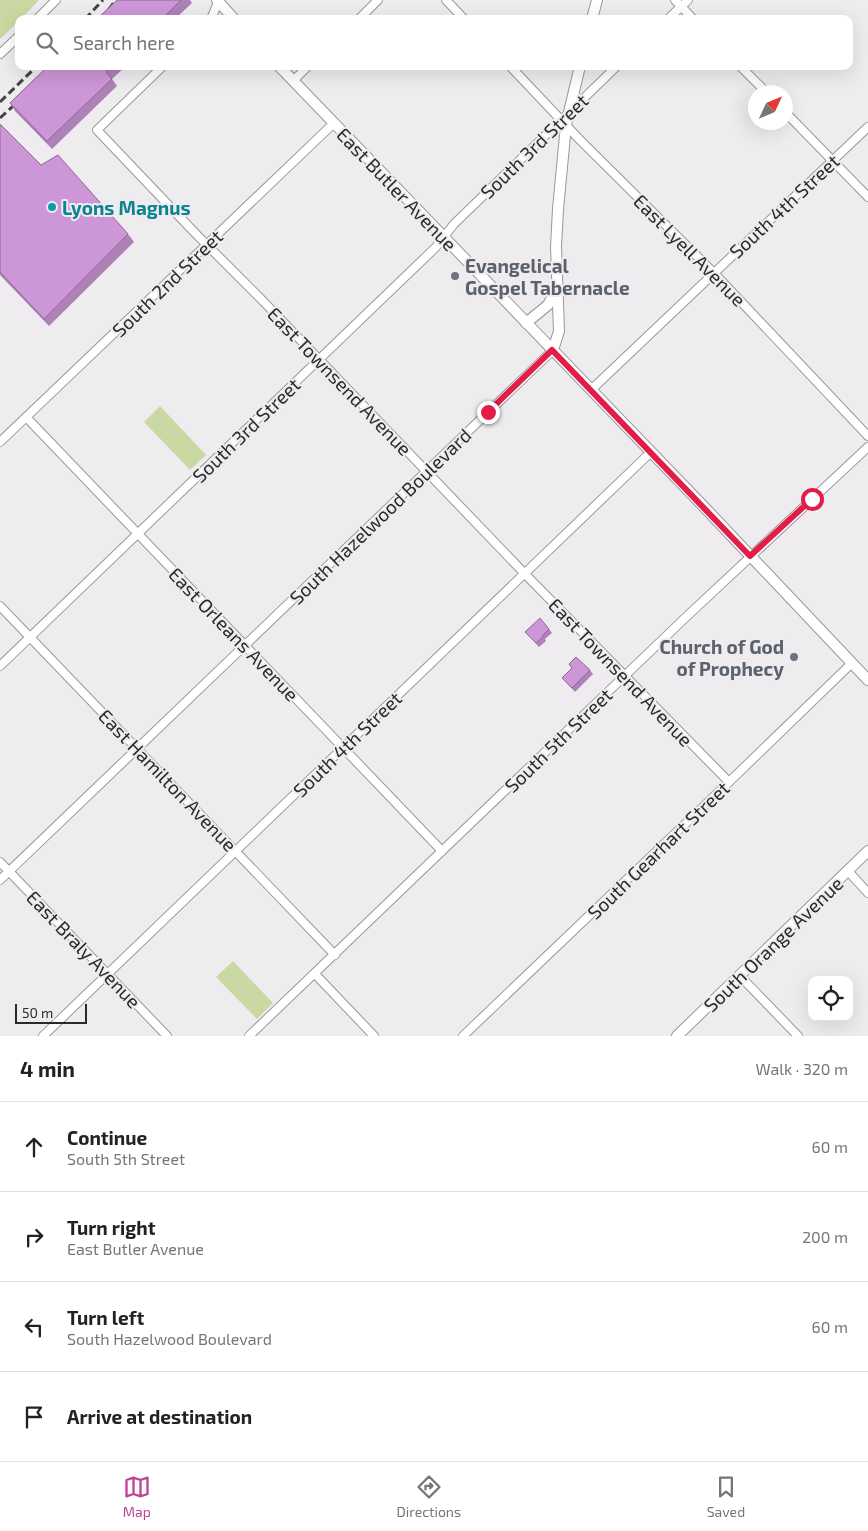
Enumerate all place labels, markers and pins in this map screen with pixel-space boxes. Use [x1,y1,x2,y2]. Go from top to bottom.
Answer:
place label: Lyons Magnus [62,196,191,220]
marker: Lyons Magnus [46,201,58,213]
place label: Evangelical Gospel Tabernacle [465,254,630,299]
marker: Evangelical Gospel Tabernacle [449,270,461,282]
place label: Church of God of Prophecy [660,635,784,681]
marker: Church of God of Prophecy [788,651,800,663]

